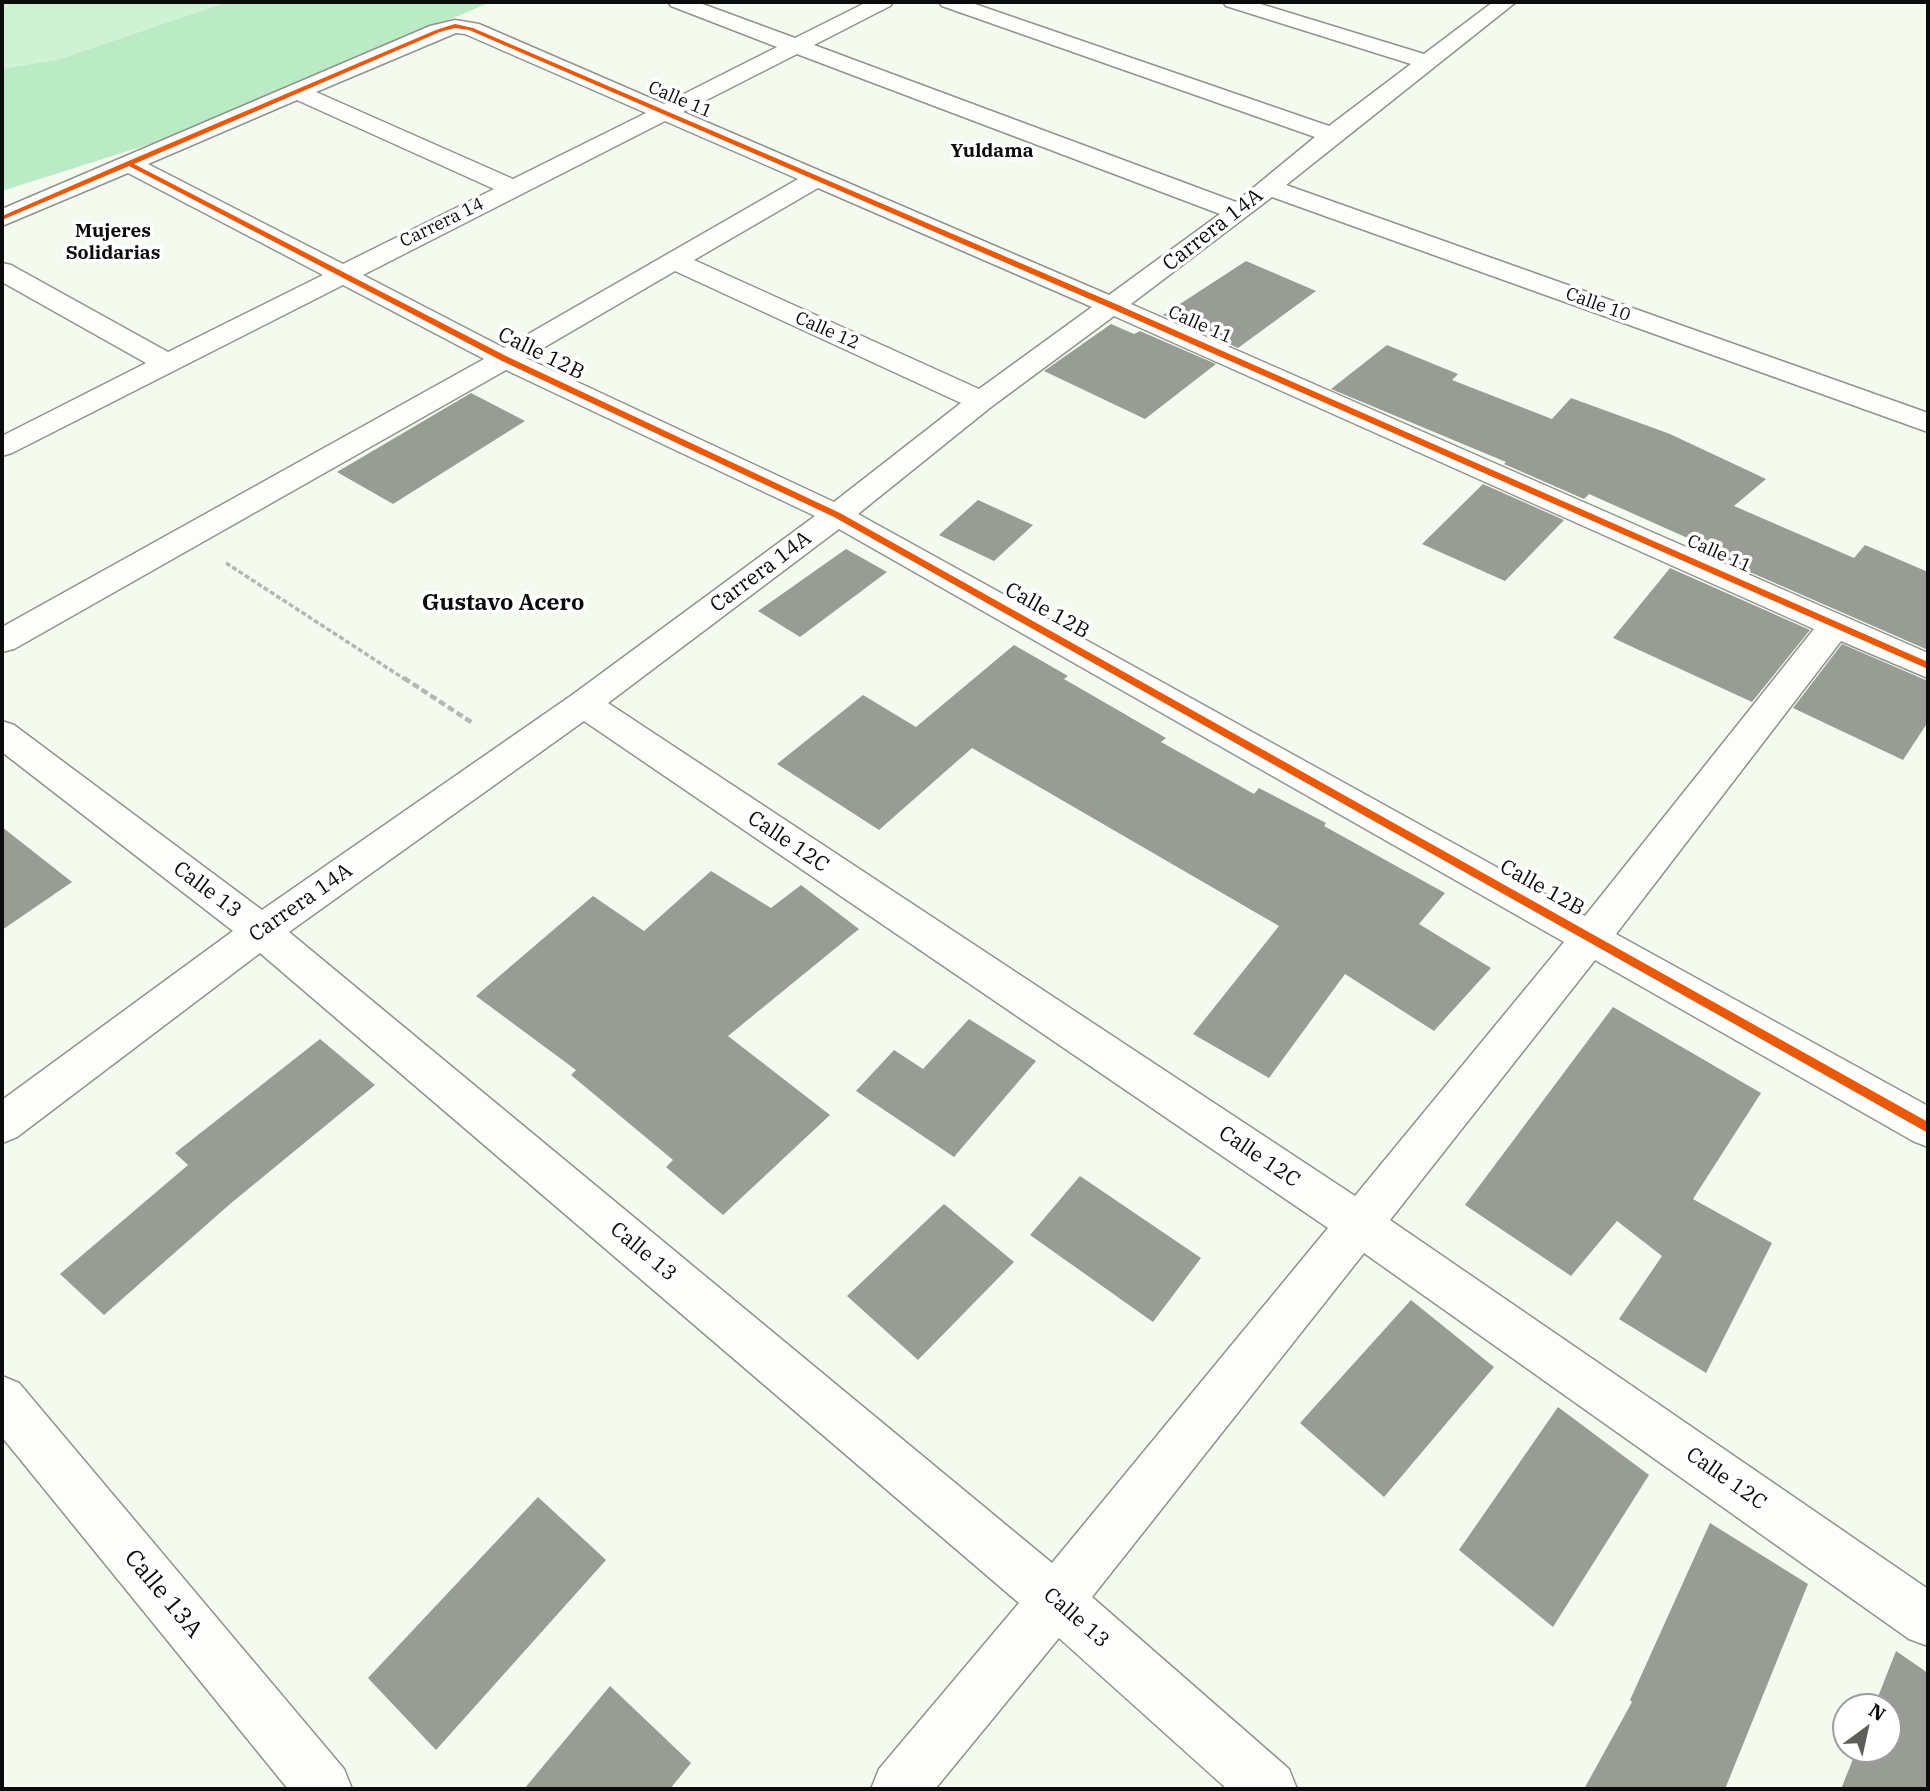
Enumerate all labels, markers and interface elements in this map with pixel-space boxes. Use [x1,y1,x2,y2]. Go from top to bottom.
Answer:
street label: Calle 11 [645,77,715,123]
district label: Yuldama [951,141,1033,163]
street label: Carrera 14A [1158,183,1268,277]
street label: Carrera 14 [397,193,487,253]
district label: Mujeres Solidarias [66,221,160,265]
street label: Calle 10 [1563,283,1633,327]
street label: Calle 11 [1165,301,1235,349]
street label: Calle 12 [792,307,862,355]
street label: Calle 12B [494,322,588,386]
street label: Carrera 14A [706,526,816,618]
street label: Calle 11 [1684,530,1754,578]
street label: Calle 12B [1000,577,1094,645]
district label: Gustavo Acero [422,589,584,617]
street label: Calle 12C [743,806,833,878]
street label: Calle 12B [1495,854,1589,922]
street label: Calle 13 [168,856,246,924]
street label: Carrera 14A [245,858,357,948]
street label: Calle 12C [1214,1121,1304,1193]
street label: Calle 13 [605,1217,681,1287]
street label: Calle 12C [1681,1442,1771,1516]
street label: Calle 13A [118,1544,208,1644]
street label: Calle 13 [1038,1583,1114,1653]
north arrow [1832,1693,1902,1763]
text: N [1865,1698,1890,1726]

